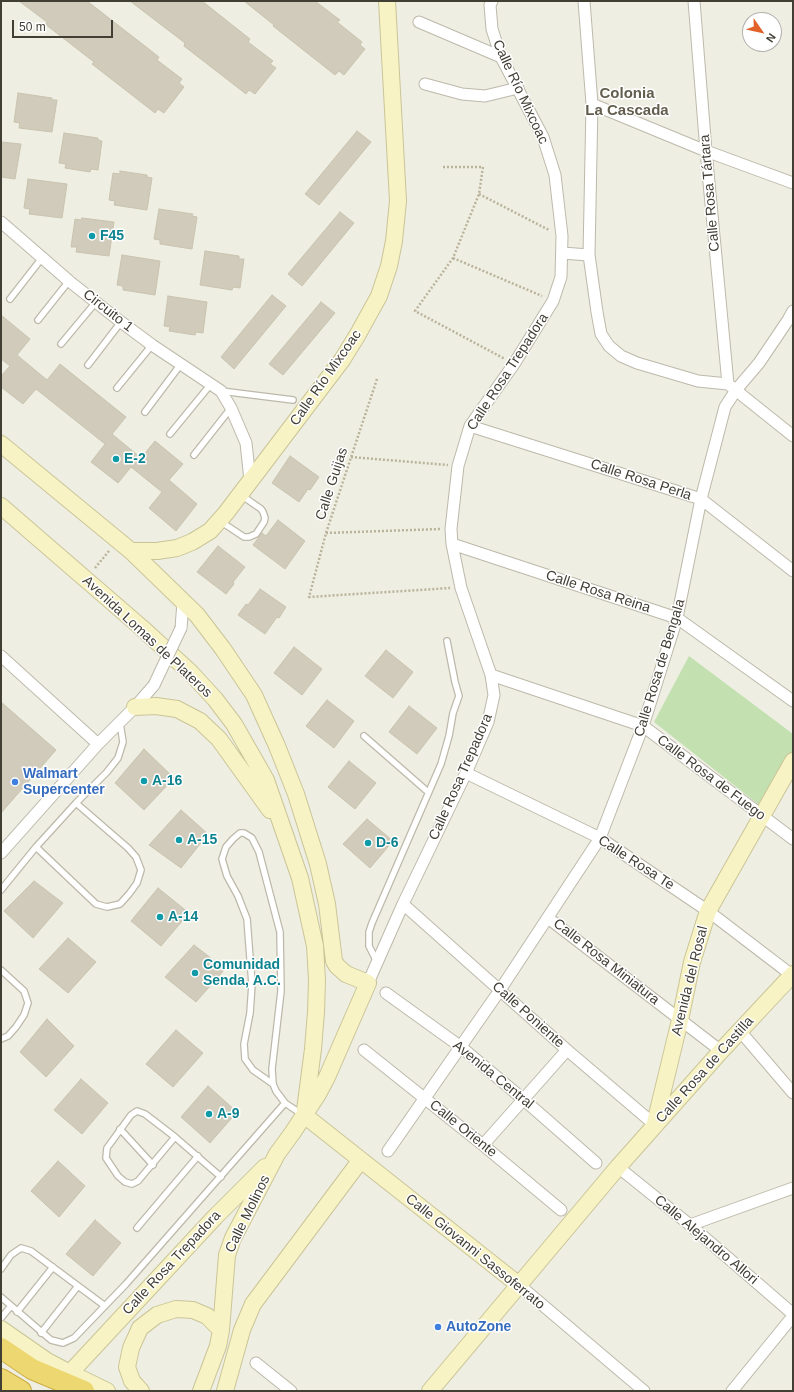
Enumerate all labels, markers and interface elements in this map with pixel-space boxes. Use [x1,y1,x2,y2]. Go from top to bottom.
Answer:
scale bar [14,12,115,38]
north arrow [742,12,782,52]
text: 50 m [19,20,46,34]
text: N [764,31,778,45]
street label: Calle Río Mixcoac [489,37,551,147]
district label: Colonia La Cascada [585,85,669,120]
street label: Calle Rosa Tártara [697,134,723,252]
place label: F45 [100,228,124,244]
marker: F45 [87,231,97,241]
street label: Circuito 1 [80,286,136,336]
street label: Calle Rosa Trepadora [464,310,552,434]
street label: Calle Río Mixcoac [287,327,365,429]
street label: Calle Guijas [312,446,352,522]
place label: E-2 [124,451,146,467]
marker: E-2 [111,454,121,464]
street label: Calle Rosa Perla [588,456,694,504]
street label: Calle Rosa Reina [544,567,652,617]
street label: Avenida Lomas de Plateros [79,573,215,701]
street label: Calle Rosa de Bengala [631,597,689,739]
street label: Calle Rosa Trepadora [426,711,496,843]
street label: Calle Rosa de Fuego [653,732,769,824]
place label: Walmart Supercenter [23,766,105,798]
place label: A-16 [152,773,182,789]
marker: A-16 [139,776,149,786]
marker: Walmart Supercenter [10,777,20,787]
place label: A-15 [187,832,217,848]
street label: Calle Rosa Te [595,832,677,894]
marker: A-15 [174,835,184,845]
place label: D-6 [376,835,399,851]
marker: D-6 [363,838,373,848]
place label: A-14 [168,909,198,925]
marker: A-14 [155,912,165,922]
street label: Calle Rosa Miniatura [550,915,662,1009]
street label: Avenida del Rosal [668,924,712,1038]
place label: Comunidad Senda, A.C. [203,957,281,990]
marker: Comunidad Senda, A.C. [190,968,200,978]
street label: Calle Poniente [489,978,567,1052]
street label: Calle Rosa de Castilla [653,1013,757,1127]
street label: Avenida Central [449,1037,537,1113]
street label: Calle Oriente [426,1097,500,1161]
place label: A-9 [217,1106,240,1122]
marker: A-9 [204,1109,214,1119]
street label: Calle Molinos [222,1173,274,1255]
street label: Calle Giovanni Sassoferrato [402,1191,548,1313]
street label: Calle Alejandro Allori [651,1192,761,1288]
street label: Calle Rosa Trepadora [119,1207,225,1319]
place label: AutoZone [446,1319,511,1335]
marker: AutoZone [433,1322,443,1332]

